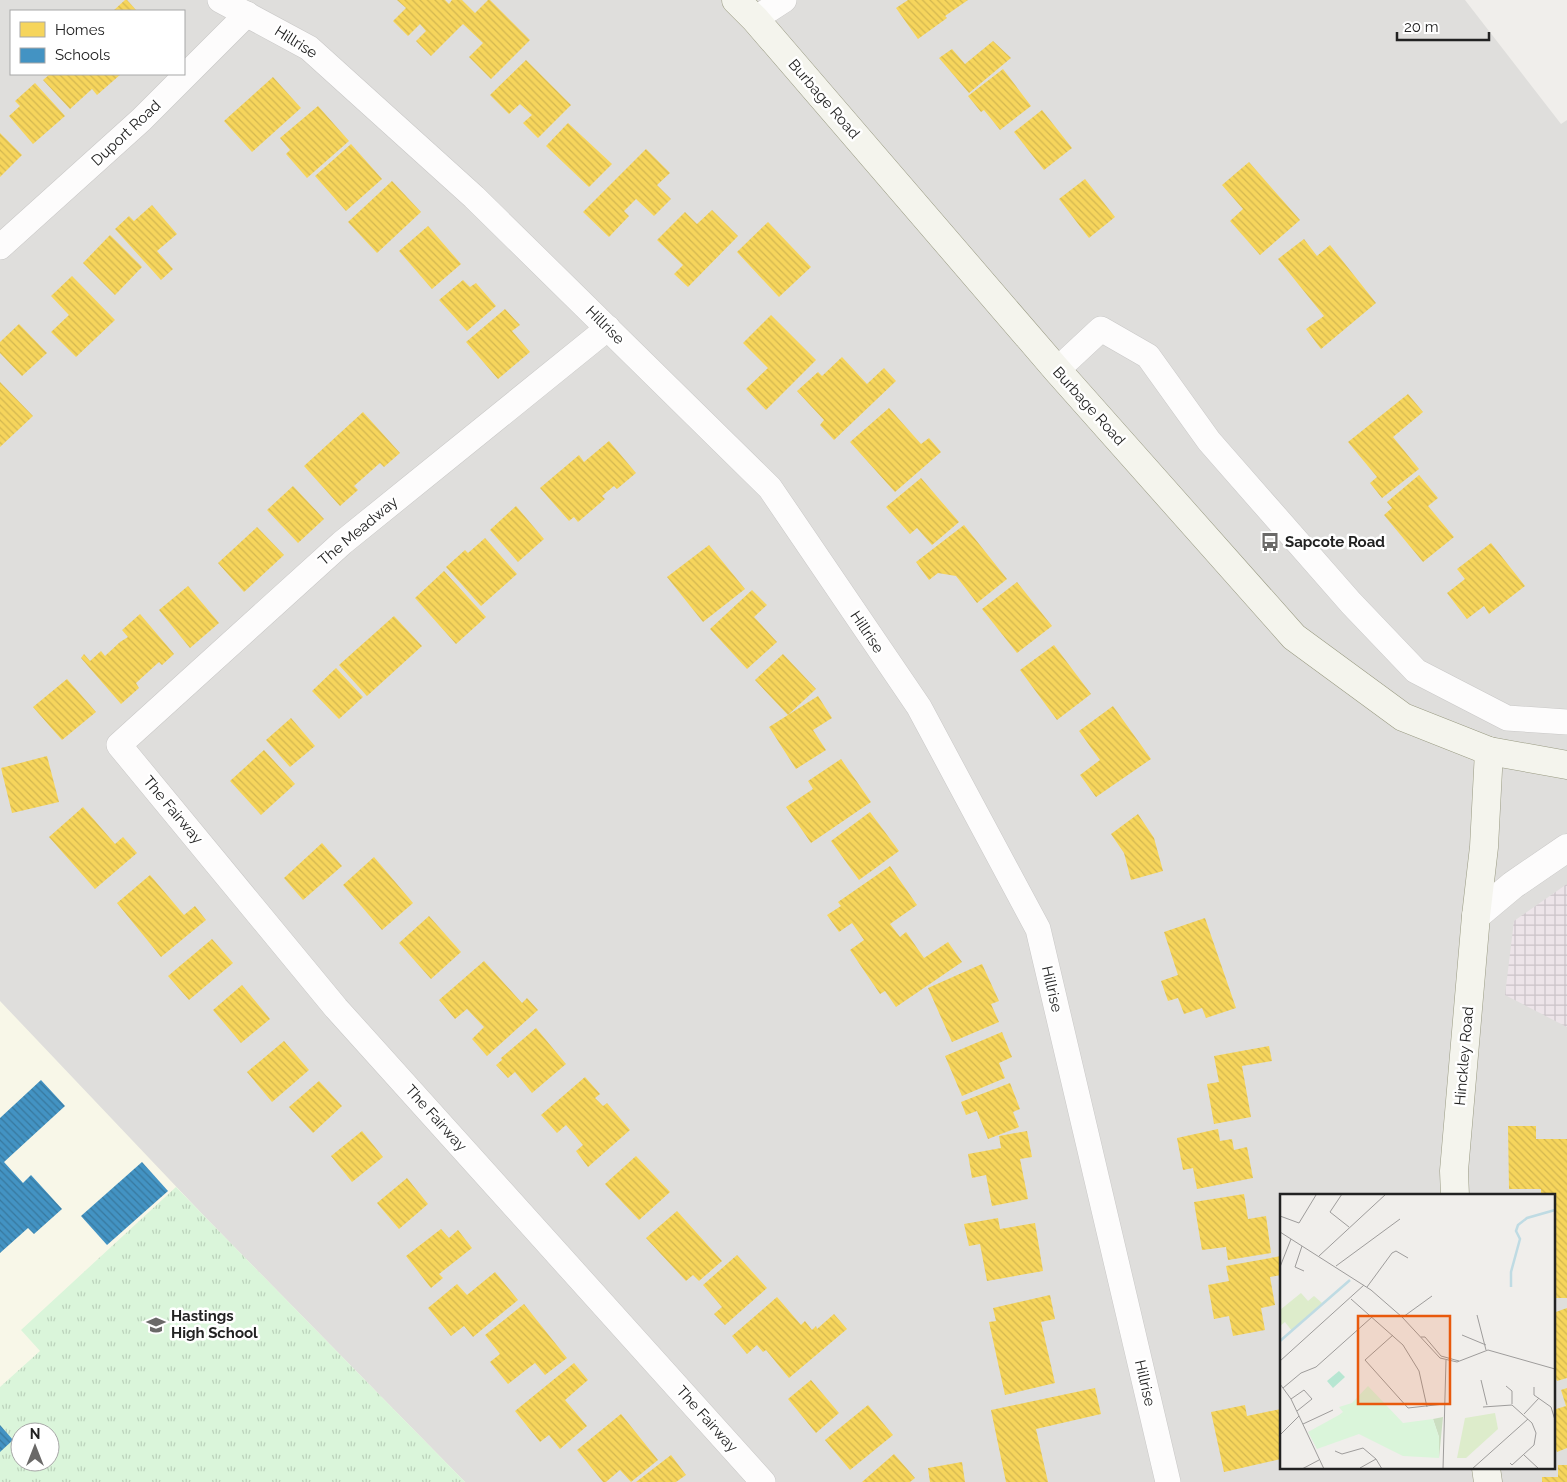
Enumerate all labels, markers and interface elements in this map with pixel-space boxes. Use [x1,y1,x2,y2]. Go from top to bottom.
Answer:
legend [10,10,185,75]
scale bar [1397,10,1490,42]
text: 20 m [1404,18,1439,36]
text: Homes [55,21,105,39]
street label: Hillrise [271,22,321,62]
text: Schools [55,46,110,64]
street label: Burbage Road [785,56,863,142]
street label: Duport Road [88,96,164,170]
street label: Hillrise [582,302,628,348]
street label: Burbage Road [1049,363,1129,449]
street label: The Meadway [315,493,401,569]
bus stop icon: Sapcote Road [1259,531,1281,553]
place label: Sapcote Road [1285,533,1385,551]
street label: Hillrise [846,607,888,657]
street label: The Fairway [139,772,207,848]
street label: Hillrise [1038,964,1066,1014]
street label: Hinckley Road [1451,1006,1477,1106]
street label: The Fairway [401,1081,471,1155]
inset map [1280,1194,1554,1470]
place label: Hastings High School [171,1307,258,1342]
school or university icon: Hastings High School [145,1314,167,1336]
street label: Hillrise [1131,1358,1159,1408]
street label: The Fairway [672,1382,742,1456]
north arrow [10,1422,60,1472]
text: N [30,1426,40,1442]

